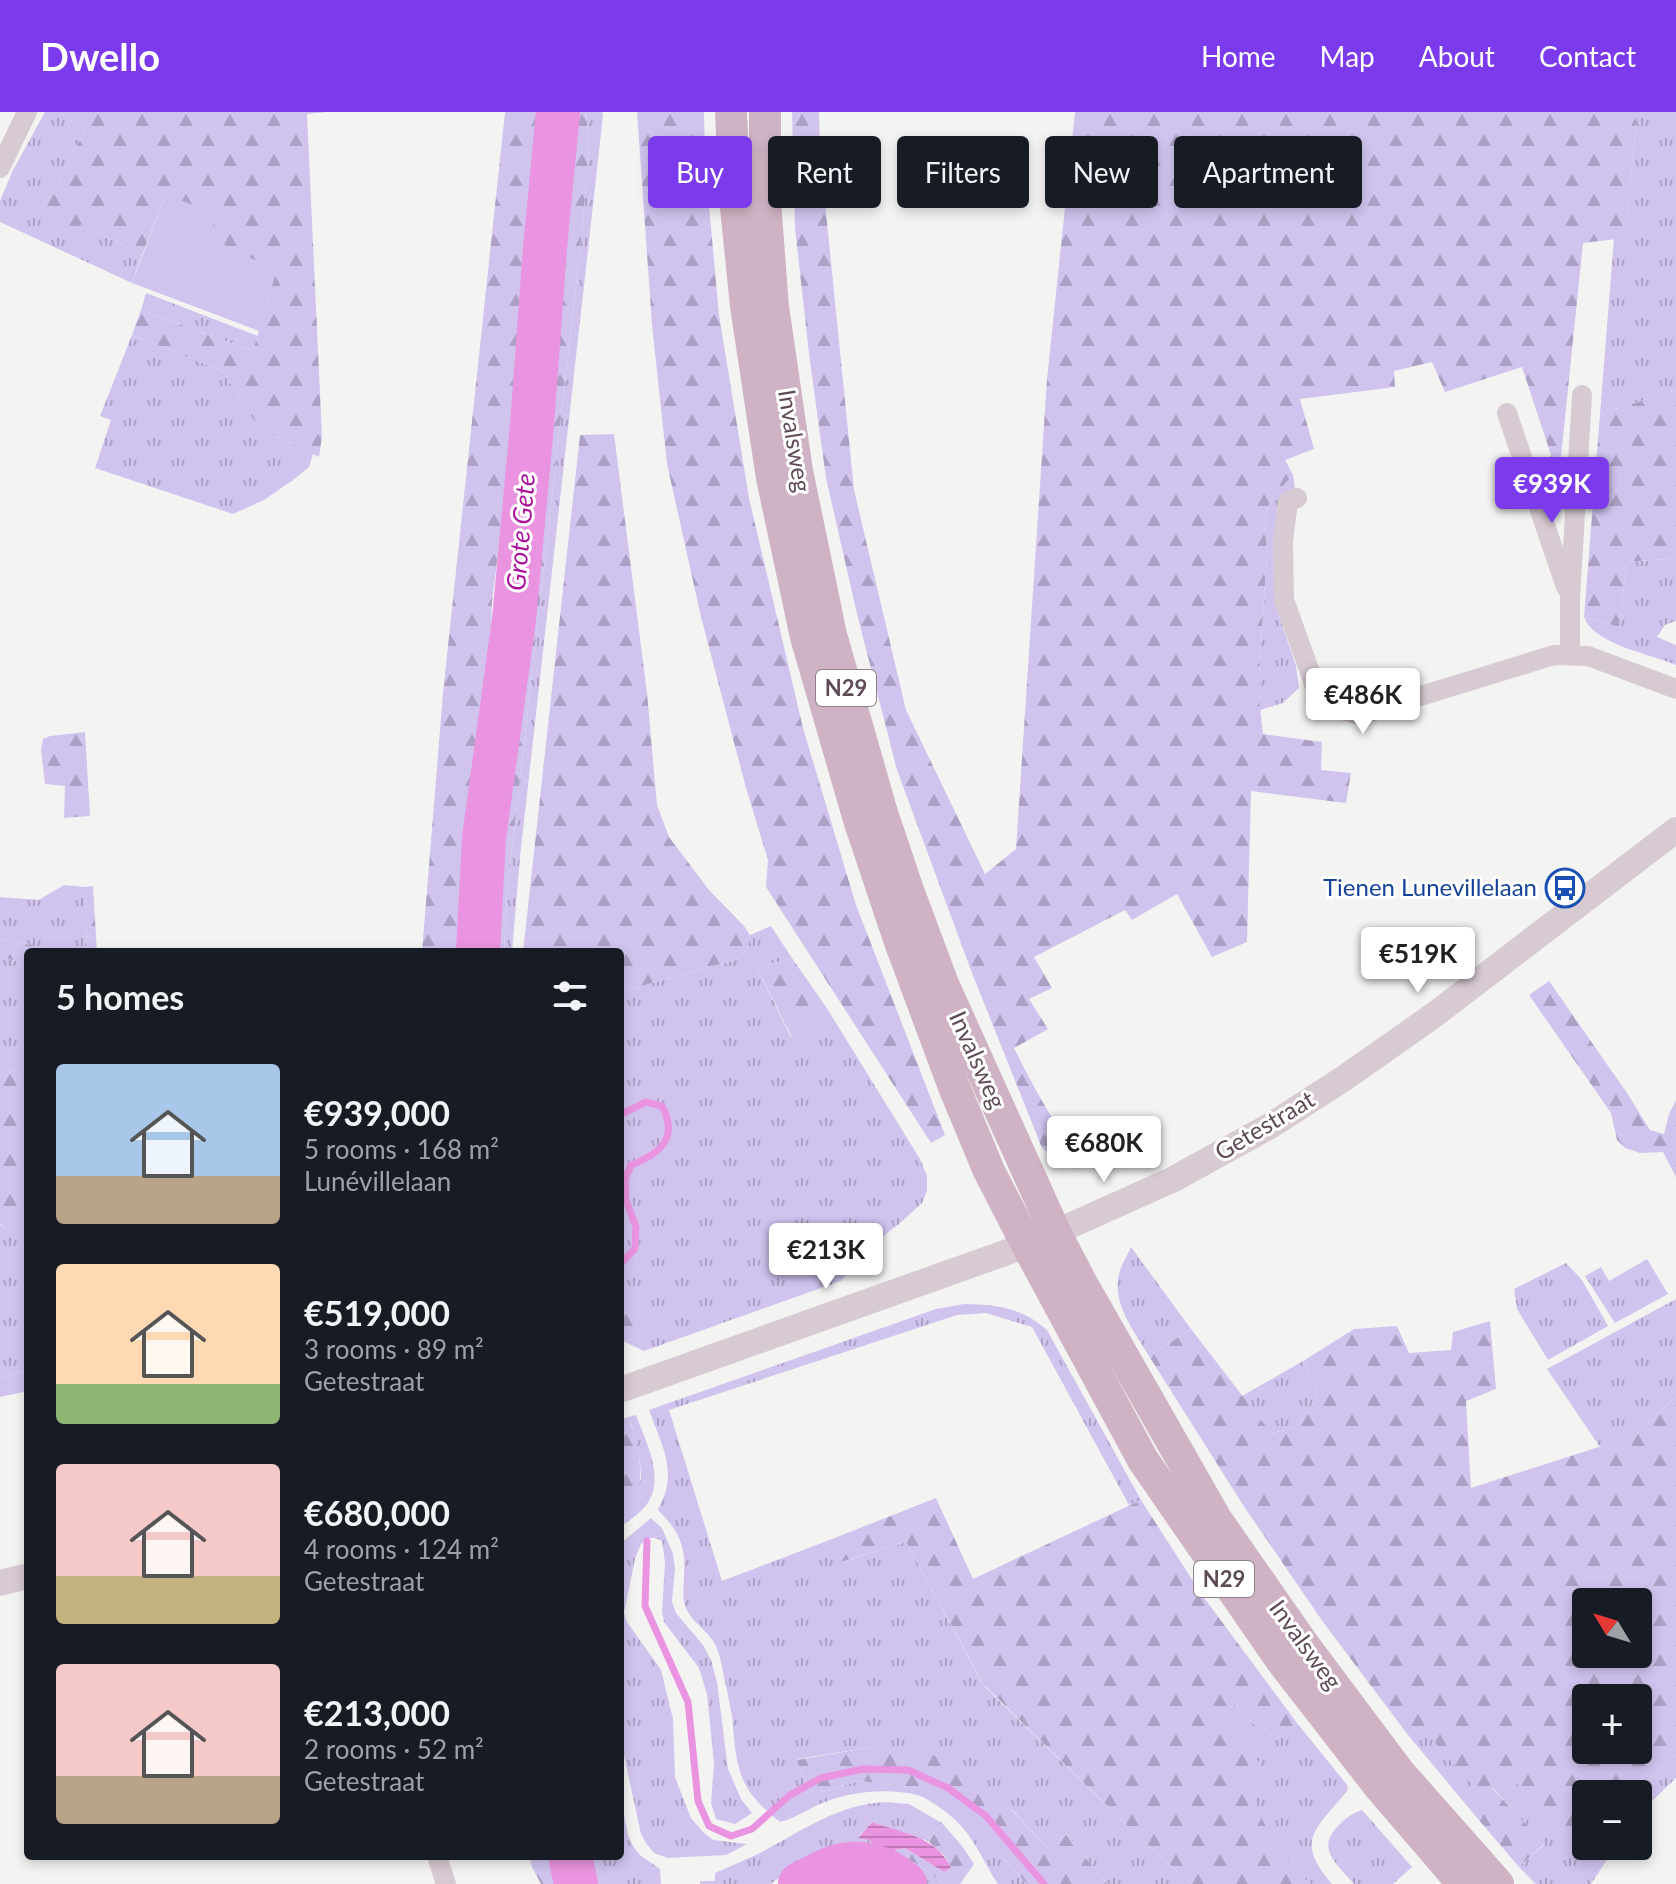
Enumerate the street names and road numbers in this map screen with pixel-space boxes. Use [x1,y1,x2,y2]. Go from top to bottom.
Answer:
street label: Invalsweg [773,387,818,494]
road number: N29 [816,670,876,706]
street label: Invalsweg [944,1006,1013,1113]
street label: Getestraat [1209,1083,1320,1166]
road number: N29 [1194,1561,1254,1597]
street label: Invalsweg [1264,1594,1348,1695]

